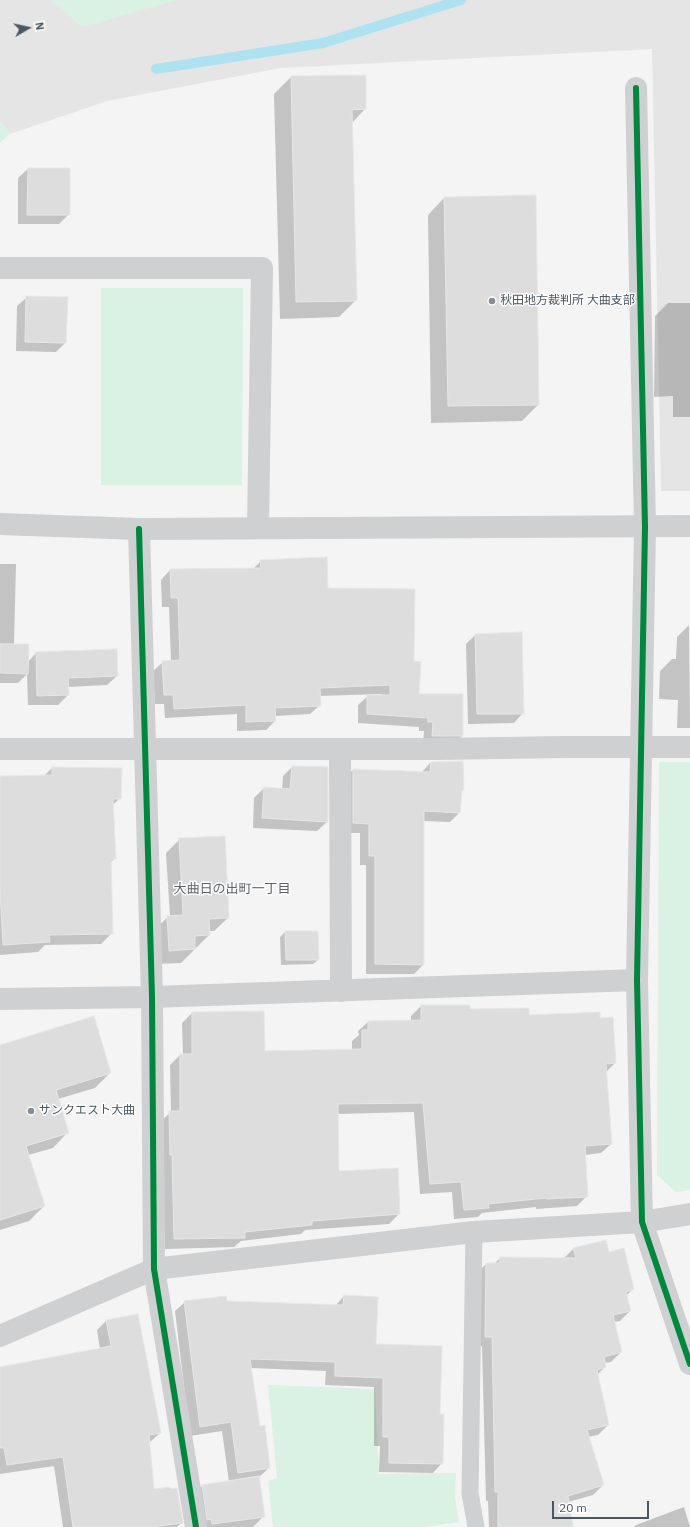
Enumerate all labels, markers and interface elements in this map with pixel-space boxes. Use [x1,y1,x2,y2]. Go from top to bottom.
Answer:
north arrow [8,8,48,48]
text: N [32,21,47,31]
place label: 秋田地方裁判所 大曲支部 [500,294,635,308]
marker: 秋田地方裁判所 大曲支部 [487,296,497,306]
district label: 大曲日の出町一丁目 [174,881,290,897]
place label: サンクエスト大曲 [39,1104,135,1118]
marker: サンクエスト大曲 [26,1106,36,1116]
scale bar [554,1493,651,1519]
text: 20 m [559,1500,587,1515]

